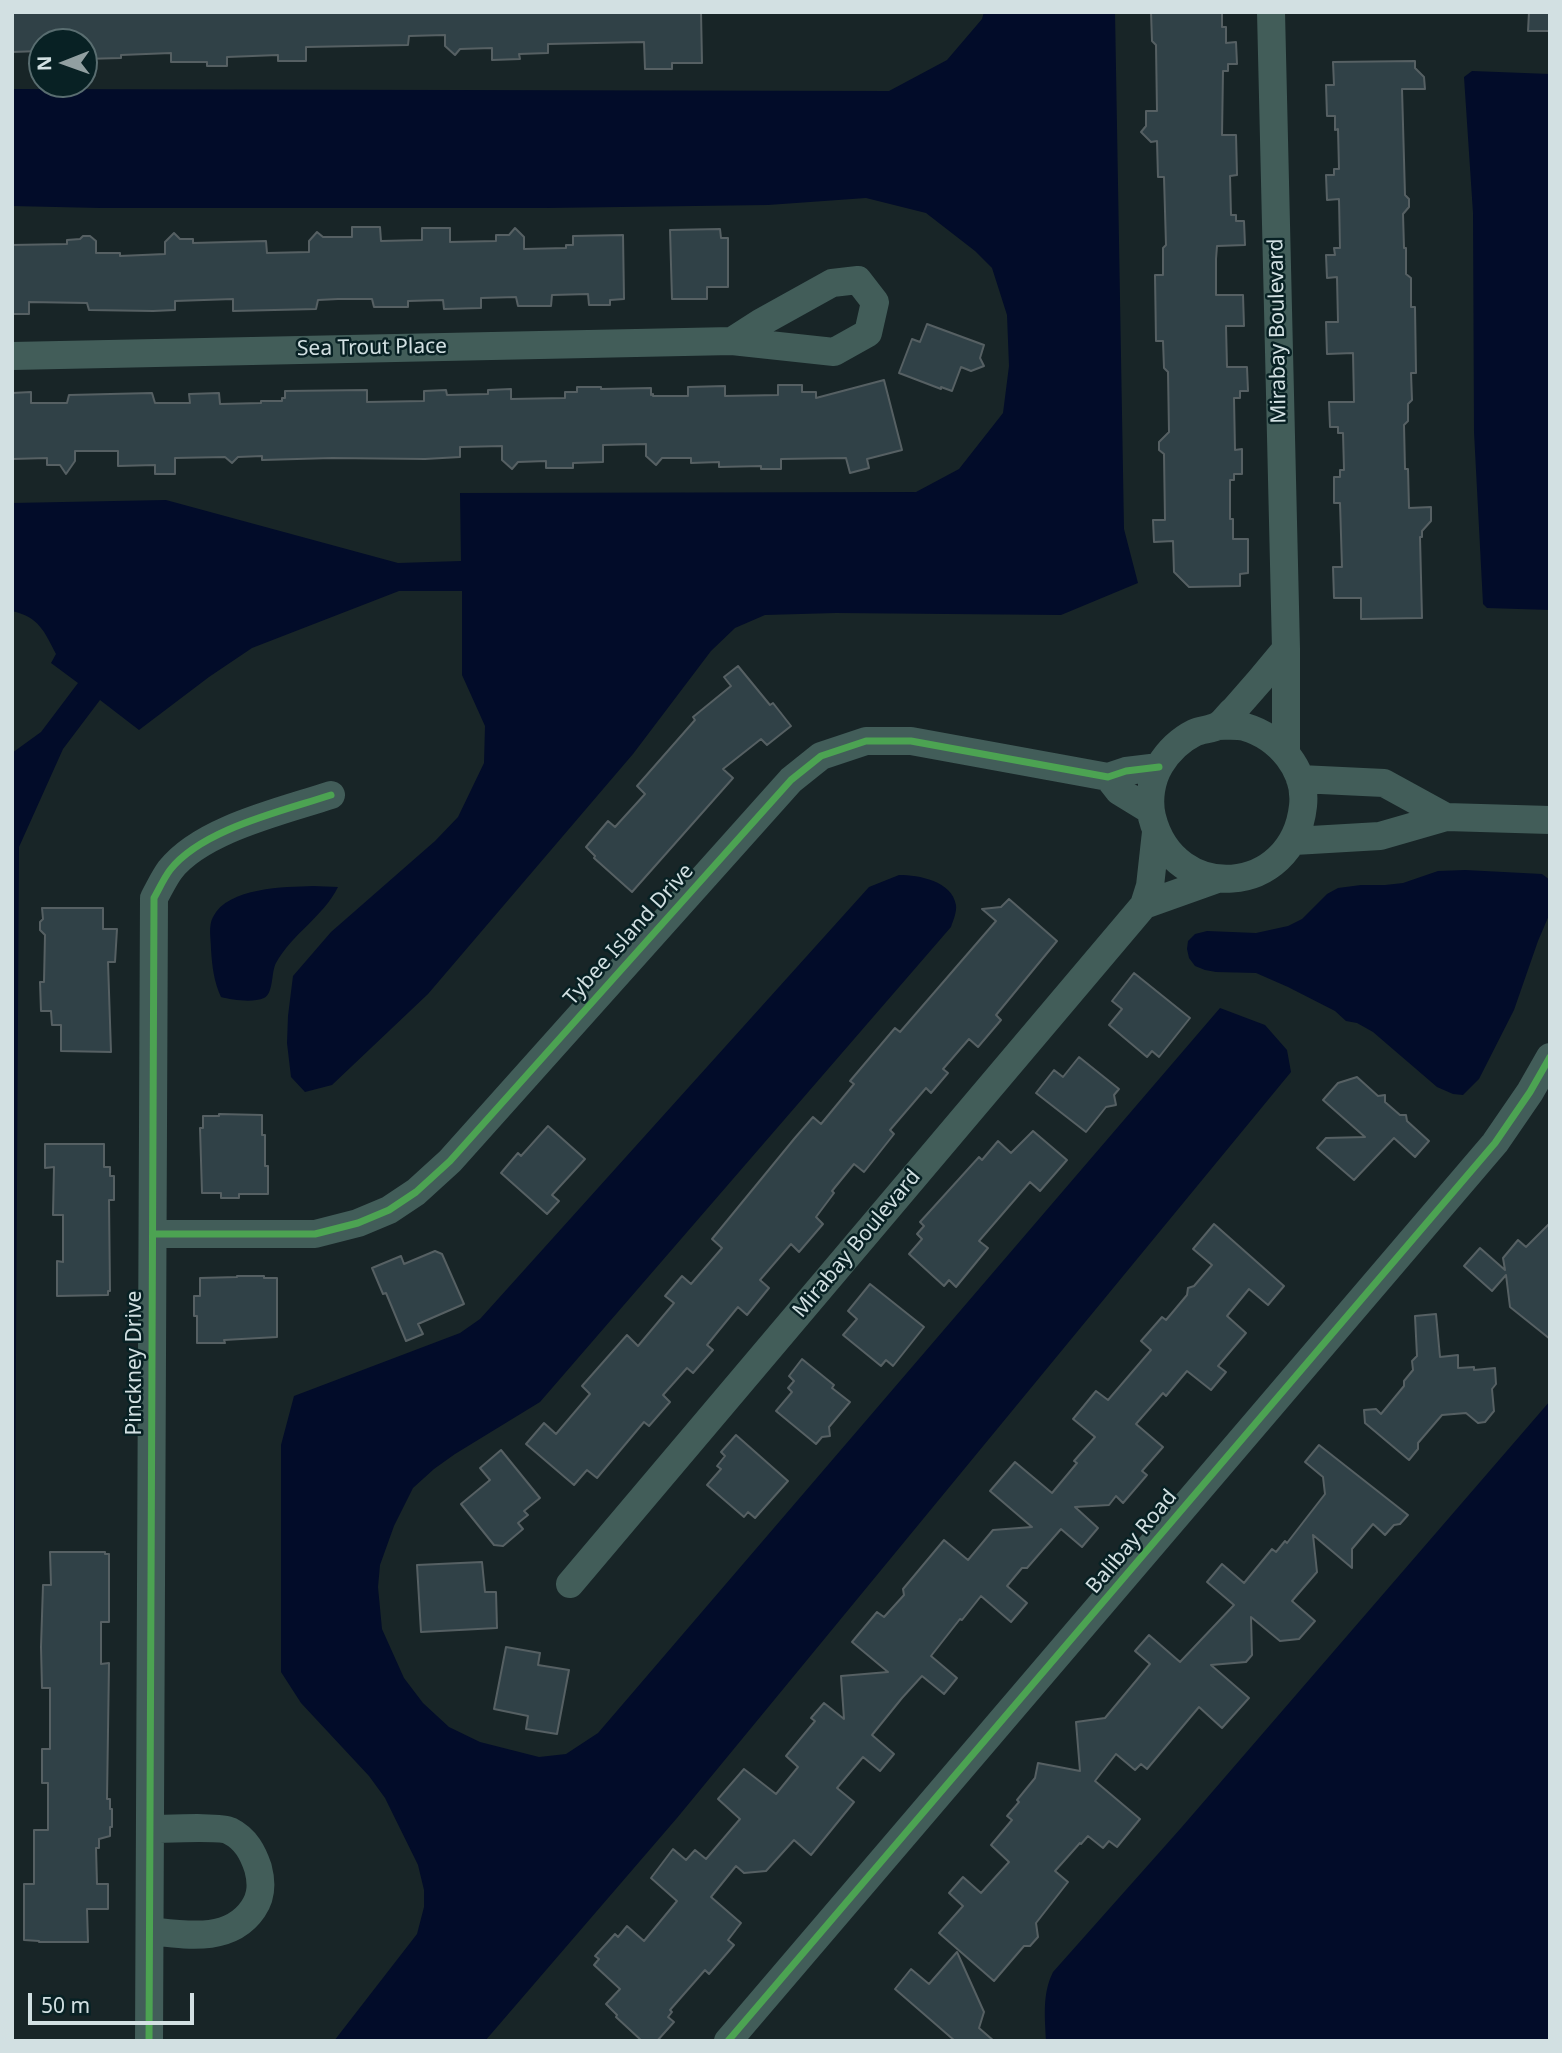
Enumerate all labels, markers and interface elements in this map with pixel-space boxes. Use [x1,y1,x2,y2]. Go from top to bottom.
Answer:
north arrow [28,28,98,98]
text: N [31,55,57,71]
street label: Mirabay Boulevard [1264,238,1292,424]
street label: Sea Trout Place [297,334,447,362]
street label: Tybee Island Drive [559,859,699,1011]
street label: Mirabay Boulevard [788,1165,926,1323]
street label: Pinckney Drive [122,1291,148,1435]
street label: Balibay Road [1081,1485,1183,1599]
scale bar [32,1980,198,2024]
text: 50 m [41,1991,90,2019]

